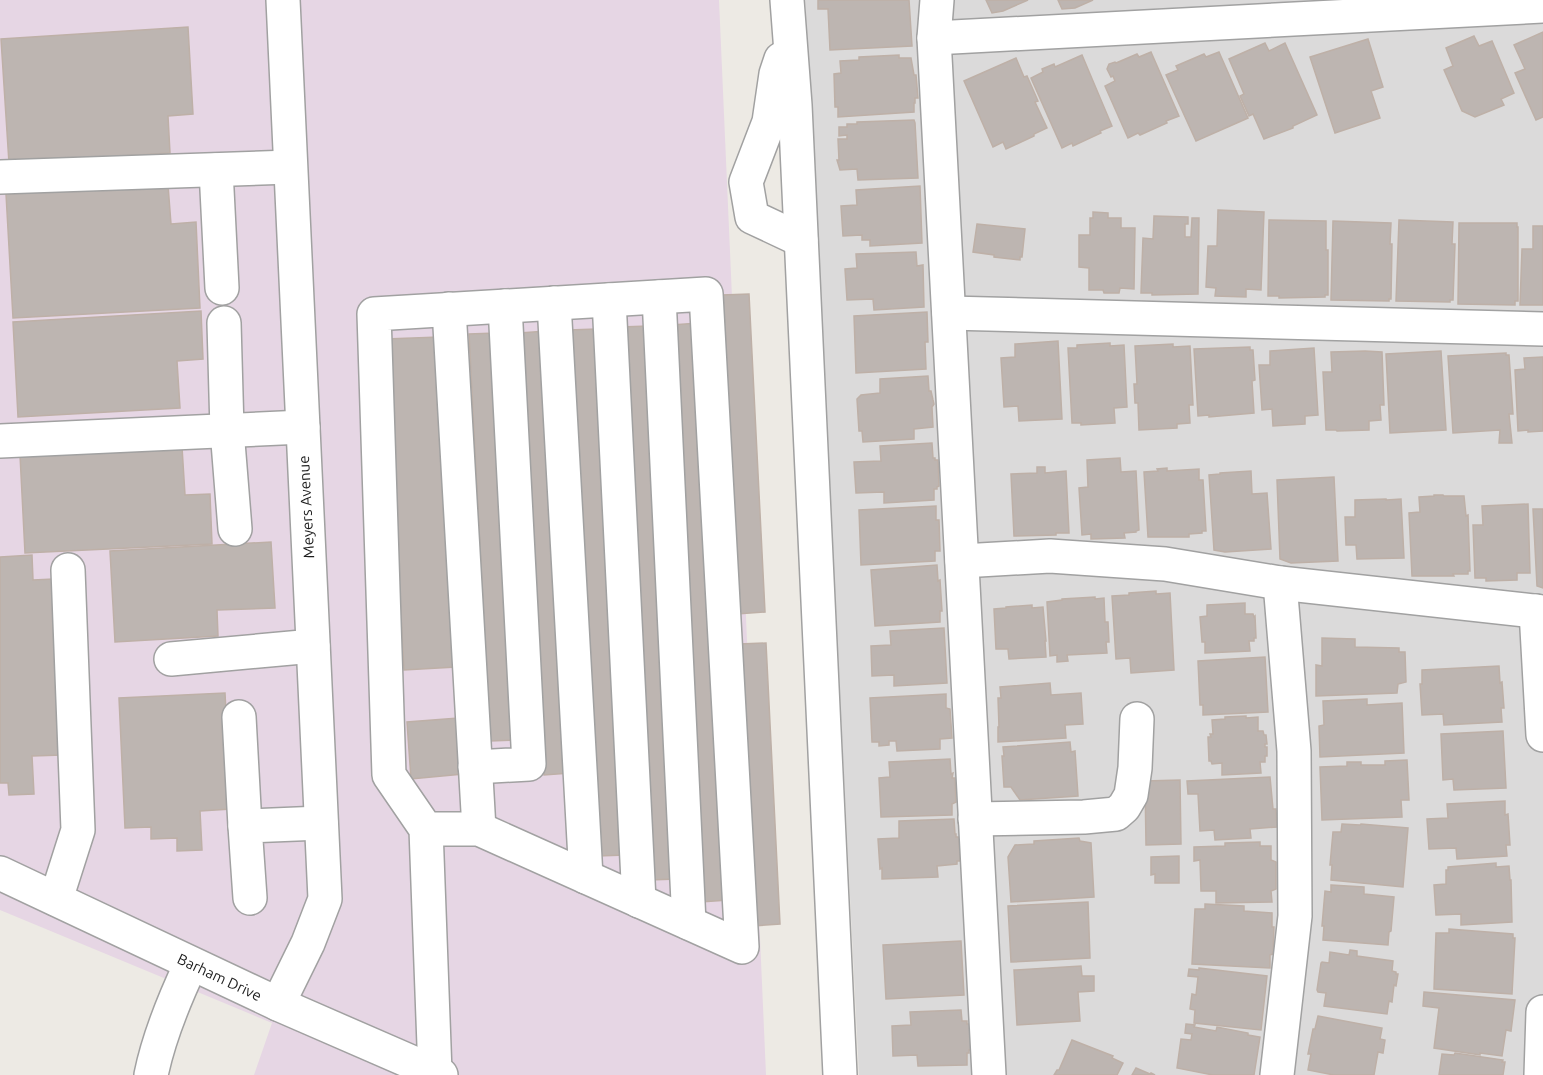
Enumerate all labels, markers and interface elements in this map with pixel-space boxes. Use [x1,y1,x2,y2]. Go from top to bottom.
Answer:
street label: Meyers Avenue [295,455,317,559]
street label: Barham Drive [175,949,265,1004]

